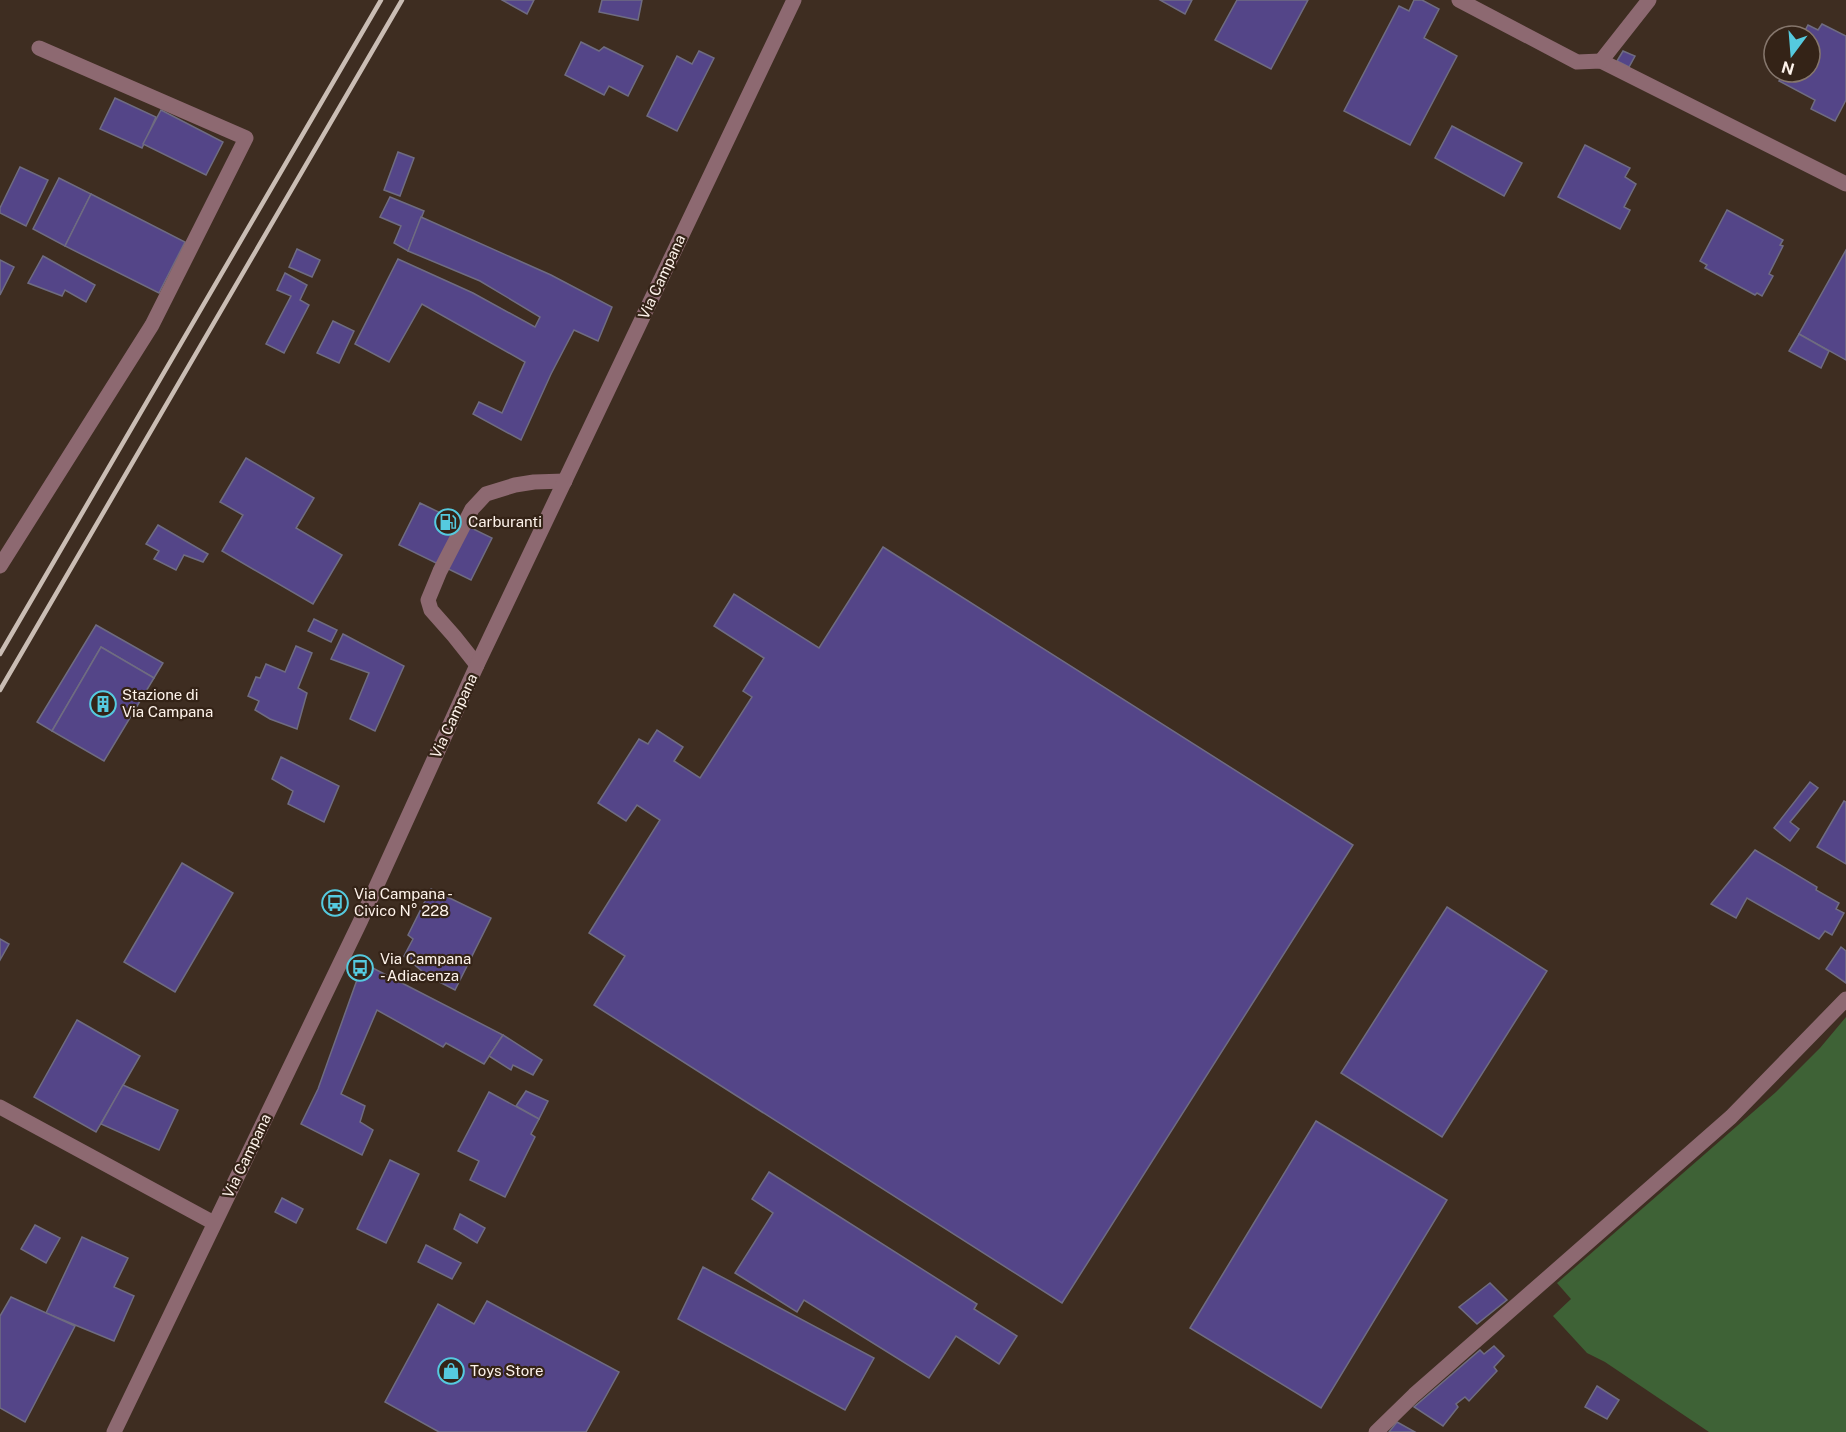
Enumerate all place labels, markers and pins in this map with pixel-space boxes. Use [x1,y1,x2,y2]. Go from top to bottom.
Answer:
fuel station icon: Carburanti [433,507,463,537]
place label: Carburanti [468,513,542,530]
place label: Stazione di Via Campana [122,686,213,720]
building icon: Stazione di Via Campana [88,689,118,719]
place label: Via Campana - Civico N° 228 [354,885,453,919]
bus stop icon: Via Campana - Civico N° 228 [320,888,350,918]
place label: Via Campana - Adiacenza [380,950,471,984]
bus stop icon: Via Campana - Adiacenza [345,953,375,983]
shop icon: Toys Store [436,1356,466,1386]
place label: Toys Store [470,1362,543,1379]

